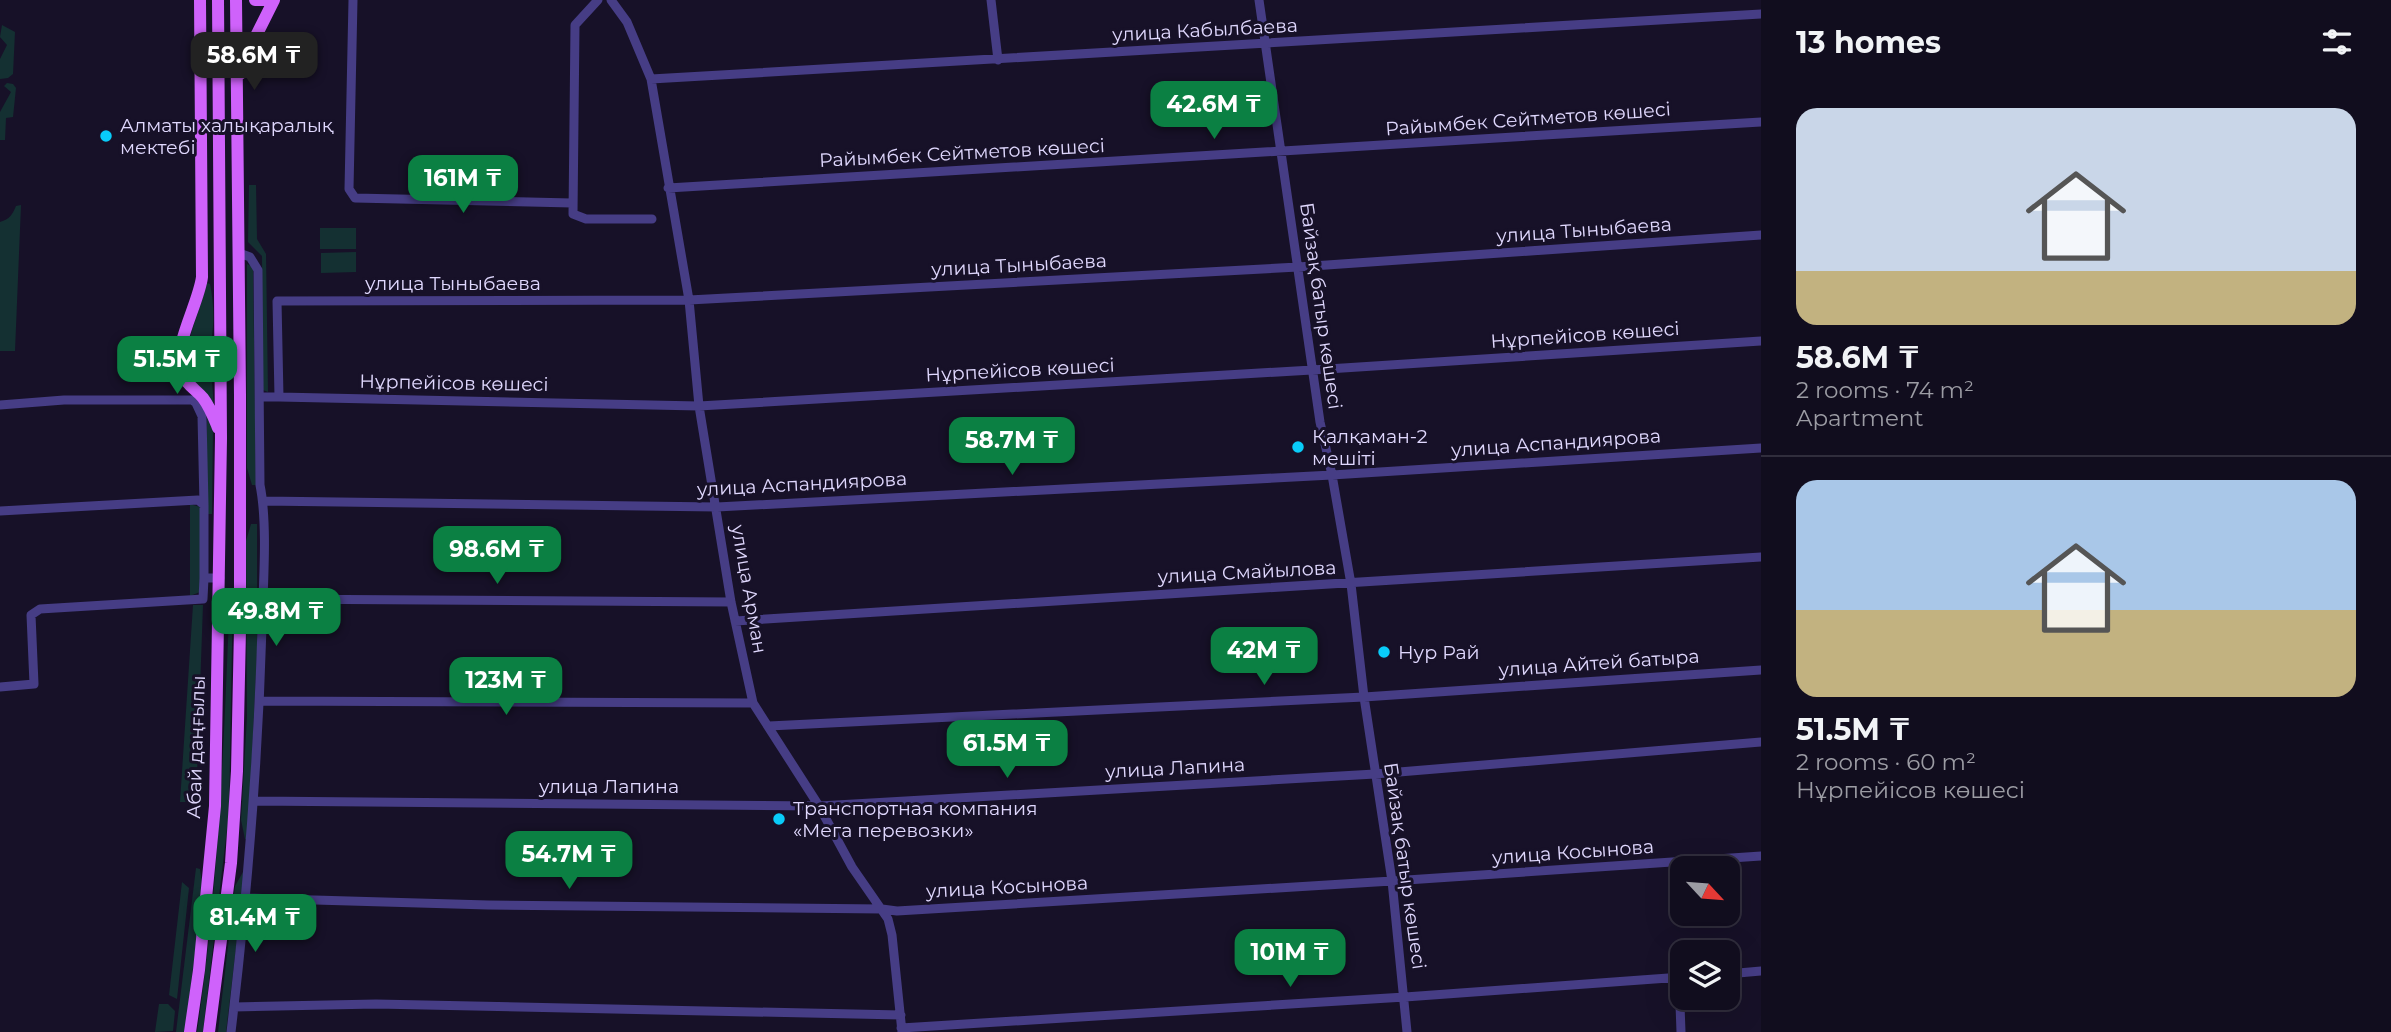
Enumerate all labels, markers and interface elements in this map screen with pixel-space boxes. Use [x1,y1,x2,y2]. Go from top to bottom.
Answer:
street label: улица Кабылбаева [1111,14,1298,46]
icon: filters [2318,23,2356,61]
text: 13 homes [1796,24,1941,61]
pin: 58.6M ₸ [189,32,319,92]
text: 58.6M ₸ [207,41,301,69]
pin: 42.6M ₸ [1149,82,1279,141]
text: 42.6M ₸ [1166,90,1262,118]
street label: Райымбек Сейтметов көшесі [1385,98,1671,140]
place label: Алматы халықаралық мектебі [120,114,334,159]
marker: Алматы халықаралық мектебі [98,128,114,144]
street label: Райымбек Сейтметов көшесі [819,134,1105,172]
icon: home [2013,153,2139,279]
pin: 161M ₸ [406,156,520,215]
text: 161M ₸ [424,164,502,192]
street label: Байзақ батыр көшесі [1295,201,1347,411]
street label: улица Тыныбаева [1495,212,1672,248]
street label: улица Тыныбаева [930,249,1107,281]
street label: улица Тыныбаева [364,272,541,295]
street label: Нұрпейісов көшесі [1490,317,1680,353]
pin: 51.5M ₸ [112,336,242,396]
text: 58.6M ₸ [1796,339,1920,376]
text: 51.5M ₸ [133,345,221,373]
street label: Нұрпейісов көшесі [925,354,1115,386]
street label: Нұрпейісов көшесі [359,370,549,396]
text: 2 rooms · 74 m² [1796,376,1974,404]
text: Apartment [1796,404,1924,432]
pin: 58.7M ₸ [947,418,1077,477]
street label: улица Аспандиярова [1449,424,1662,462]
place label: Қалқаман-2 мешіті [1312,425,1428,470]
text: 58.7M ₸ [965,426,1059,454]
marker: Қалқаман-2 мешіті [1290,439,1306,455]
street label: улица Аспандиярова [695,467,908,501]
street label: улица Арман [726,522,772,655]
icon: home [2013,525,2139,651]
pin: 98.6M ₸ [432,526,562,586]
text: 98.6M ₸ [449,535,545,563]
street label: улица Смайылова [1156,556,1337,588]
pin: 49.8M ₸ [211,588,341,648]
text: 49.8M ₸ [228,597,324,625]
pin: 42M ₸ [1215,628,1313,687]
text: 42M ₸ [1227,636,1301,664]
place label: Нур Рай [1398,641,1480,664]
marker: Нур Рай [1376,644,1392,660]
street label: улица Айтей батыра [1497,645,1700,682]
pin: 123M ₸ [449,658,563,717]
text: 123M ₸ [465,666,547,694]
street label: Абай даңғылы [182,675,210,819]
text: 51.5M ₸ [1796,711,1910,748]
pin: 61.5M ₸ [942,720,1072,780]
text: 61.5M ₸ [963,729,1051,757]
text: 2 rooms · 60 m² [1796,748,1976,776]
street label: улица Лапина [1103,753,1246,783]
street label: Байзақ батыр көшесі [1379,761,1431,971]
street label: улица Лапина [538,775,679,798]
text: Нұрпейісов көшесі [1796,776,2025,804]
place label: Транспортная компания «Мега перевозки» [793,797,1038,842]
marker: Транспортная компания «Мега перевозки» [771,811,787,827]
pin: 54.7M ₸ [504,832,634,891]
street label: улица Косынова [1490,835,1655,869]
text: 54.7M ₸ [521,840,617,868]
north arrow [1670,856,1740,926]
map controls [1670,856,1740,1010]
street label: улица Косынова [924,871,1089,903]
pin: 81.4M ₸ [190,894,320,954]
text: 81.4M ₸ [209,903,301,931]
pin: 101M ₸ [1233,930,1347,989]
text: 101M ₸ [1251,938,1329,966]
button: layers [1670,940,1740,1010]

